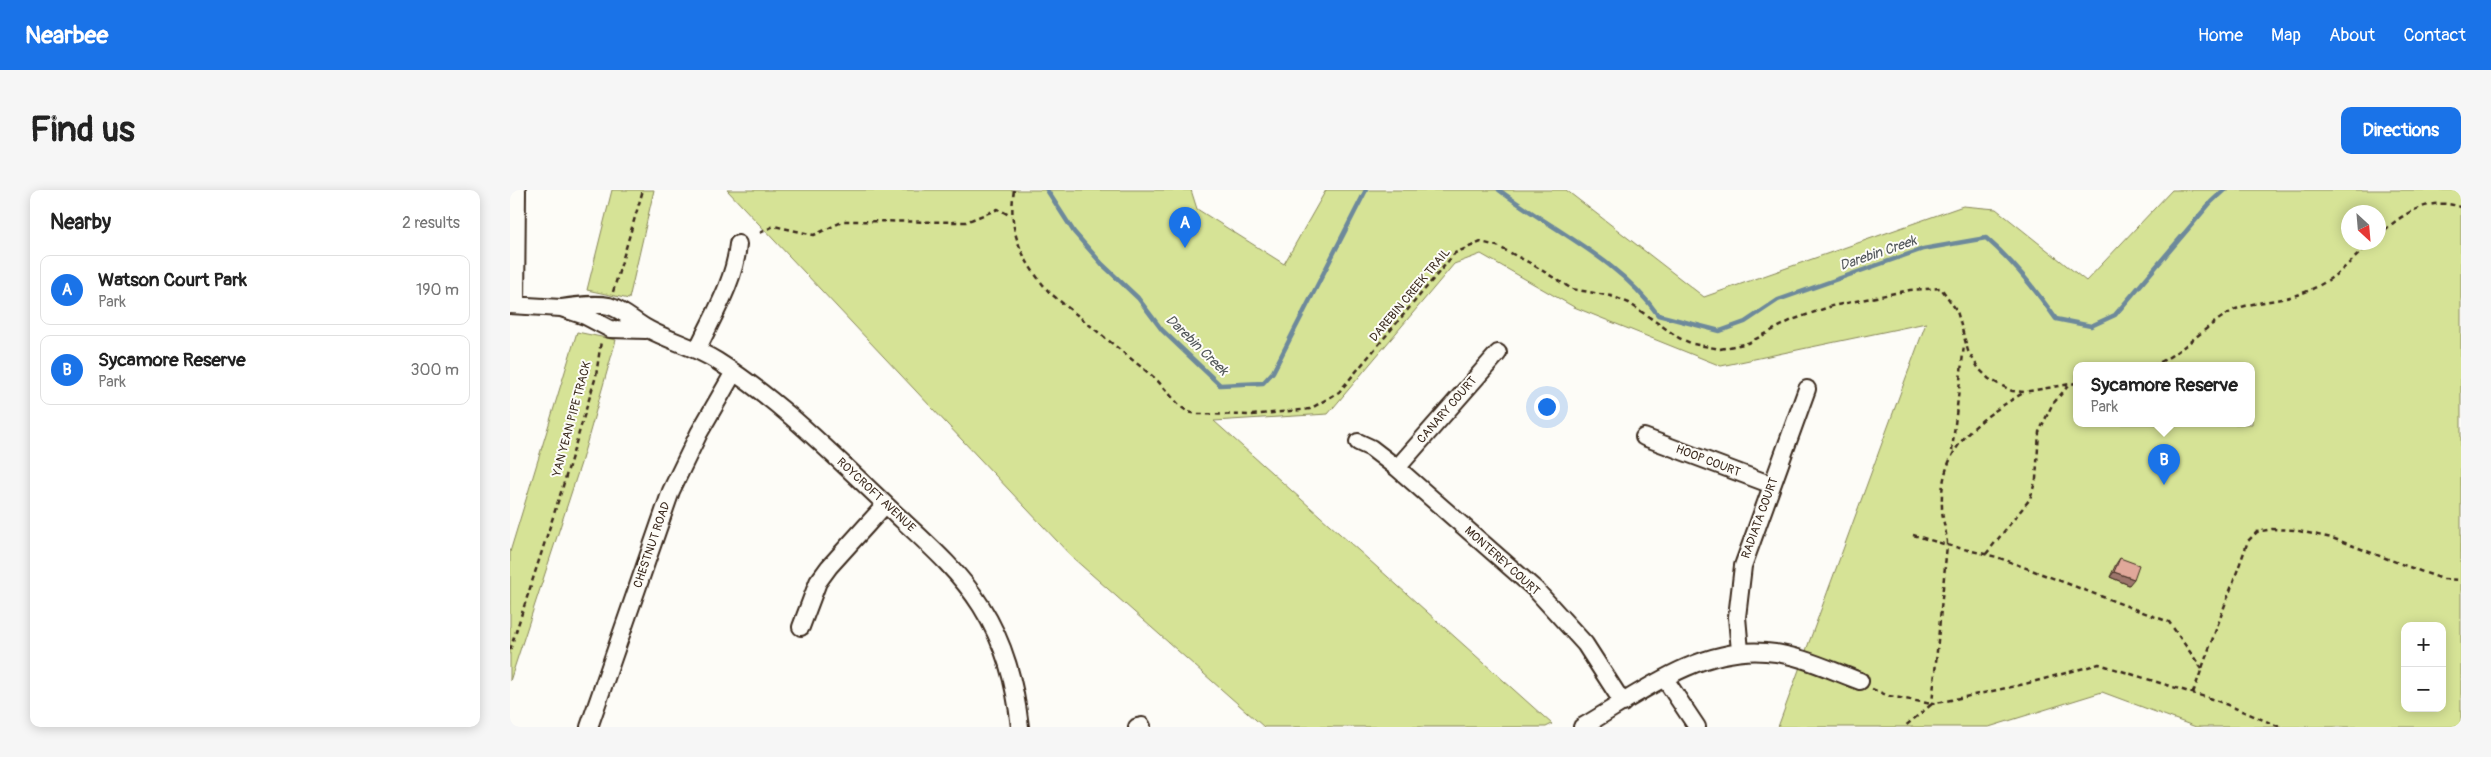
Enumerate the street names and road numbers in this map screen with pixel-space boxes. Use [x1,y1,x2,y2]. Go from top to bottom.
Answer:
street label: DAREBIN CREEK TRAIL [1366,245,1454,345]
street label: YAN YEAN PIPE TRACK [549,360,595,479]
street label: CANARY COURT [1414,373,1480,447]
street label: HOOP COURT [1673,442,1743,480]
street label: ROYCROFT AVENUE [834,455,918,535]
street label: RADIATA COURT [1738,475,1782,561]
street label: CHESTNUT ROAD [630,500,674,590]
street label: MONTEREY COURT [1461,523,1543,599]

